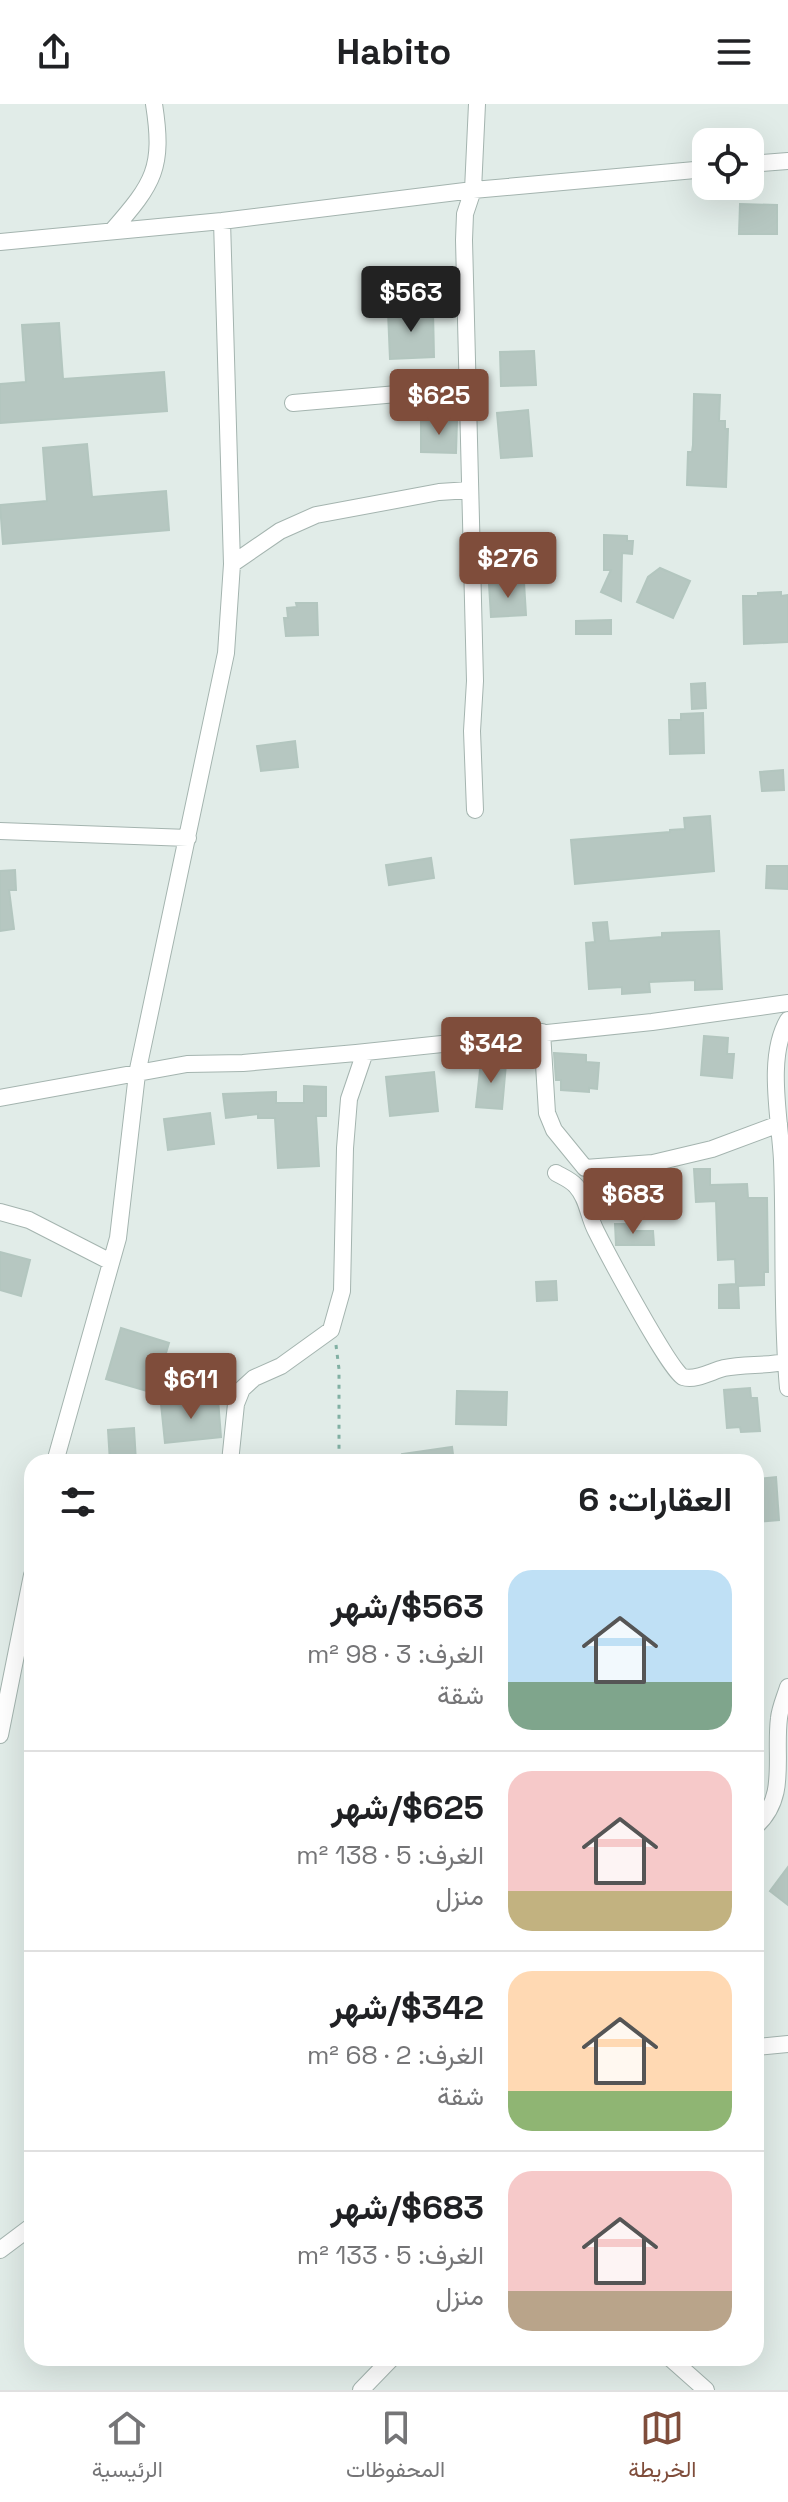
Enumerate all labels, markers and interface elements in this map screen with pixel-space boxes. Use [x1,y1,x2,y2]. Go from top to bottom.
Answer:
text: Habito [337,29,451,75]
icon: share [32,30,76,74]
icon: menu [712,30,756,74]
map controls [692,128,764,200]
button: locate [692,128,764,200]
pin: $563 [364,266,458,334]
text: $563 [379,275,443,309]
pin: $625 [392,369,486,437]
text: $625 [408,378,470,412]
pin: $276 [461,532,555,600]
text: $276 [477,541,539,575]
pin: $342 [444,1017,538,1085]
text: $342 [459,1026,523,1060]
pin: $683 [586,1168,680,1236]
text: $683 [601,1177,665,1211]
pin: $611 [144,1353,238,1421]
text: $611 [163,1362,219,1396]
text: العقارات: 6 [578,1478,732,1521]
icon: filters [56,1480,100,1524]
text: $563/شهر [331,1585,484,1628]
icon: home [572,1602,668,1698]
text: الغرف: 3 · 98 m² [307,1637,484,1671]
text: شقة [437,1678,484,1712]
text: $625/شهر [331,1786,484,1829]
icon: home [572,1803,668,1899]
text: الغرف: 5 · 138 m² [296,1838,484,1872]
text: منزل [435,1879,484,1913]
text: $342/شهر [330,1986,484,2029]
icon: home [572,2003,668,2099]
text: الغرف: 2 · 68 m² [307,2038,484,2072]
text: شقة [437,2079,484,2113]
text: $683/شهر [331,2186,484,2229]
icon: home [572,2203,668,2299]
text: الغرف: 5 · 133 m² [297,2238,484,2272]
text: منزل [435,2279,484,2313]
tab: الرئيسية [92,2406,163,2489]
tab: المحفوظات [346,2406,445,2489]
tab: الخريطة [628,2406,696,2489]

